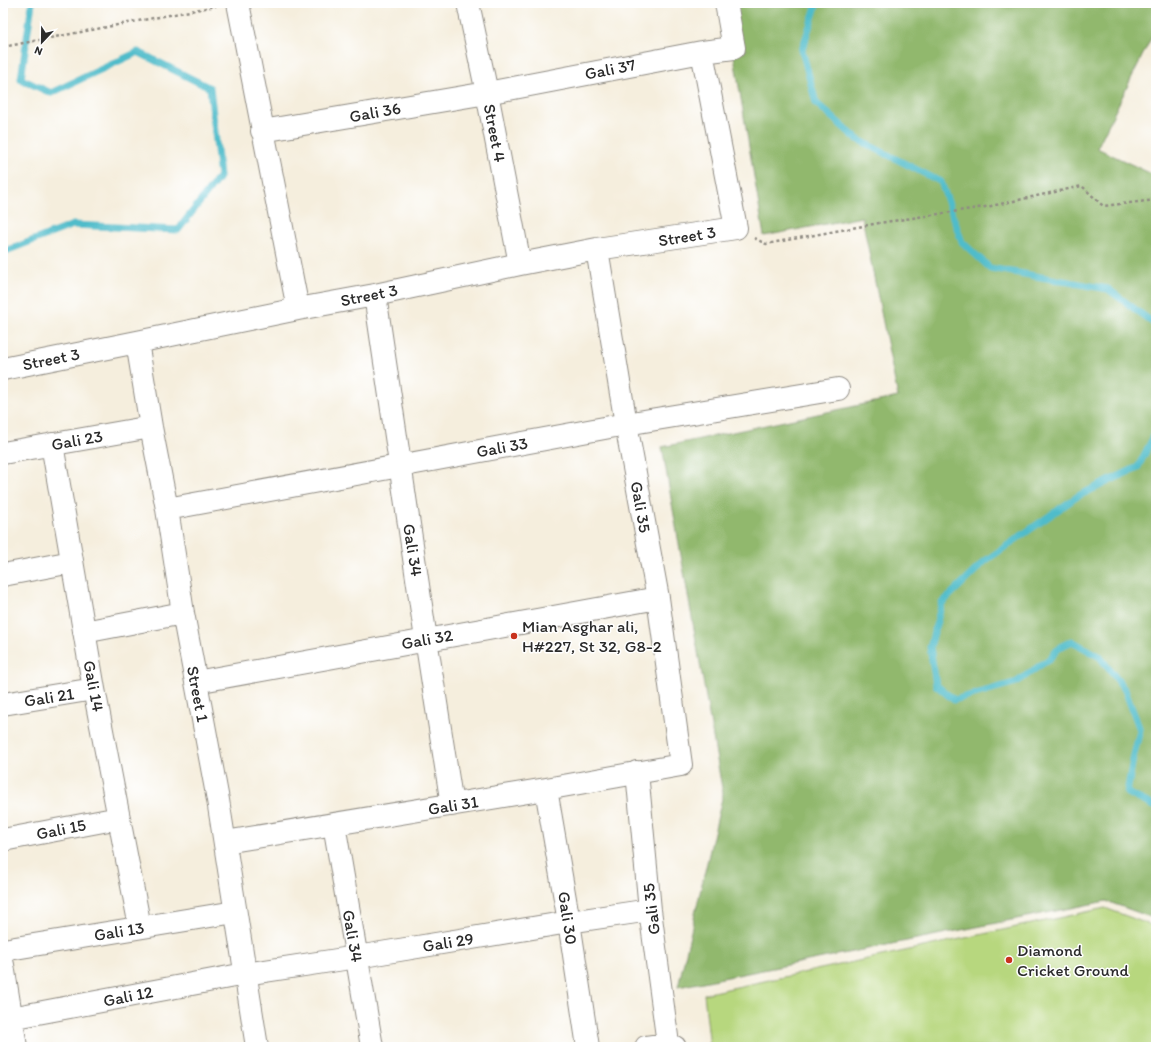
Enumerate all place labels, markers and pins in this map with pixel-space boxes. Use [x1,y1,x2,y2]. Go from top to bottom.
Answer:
place label: Mian Asghar ali, H#227, St 32, G8-2 [522,616,662,656]
marker: Mian Asghar ali, H#227, St 32, G8-2 [509,631,519,641]
place label: Diamond Cricket Ground [1017,940,1130,980]
marker: Diamond Cricket Ground [1004,955,1014,965]

